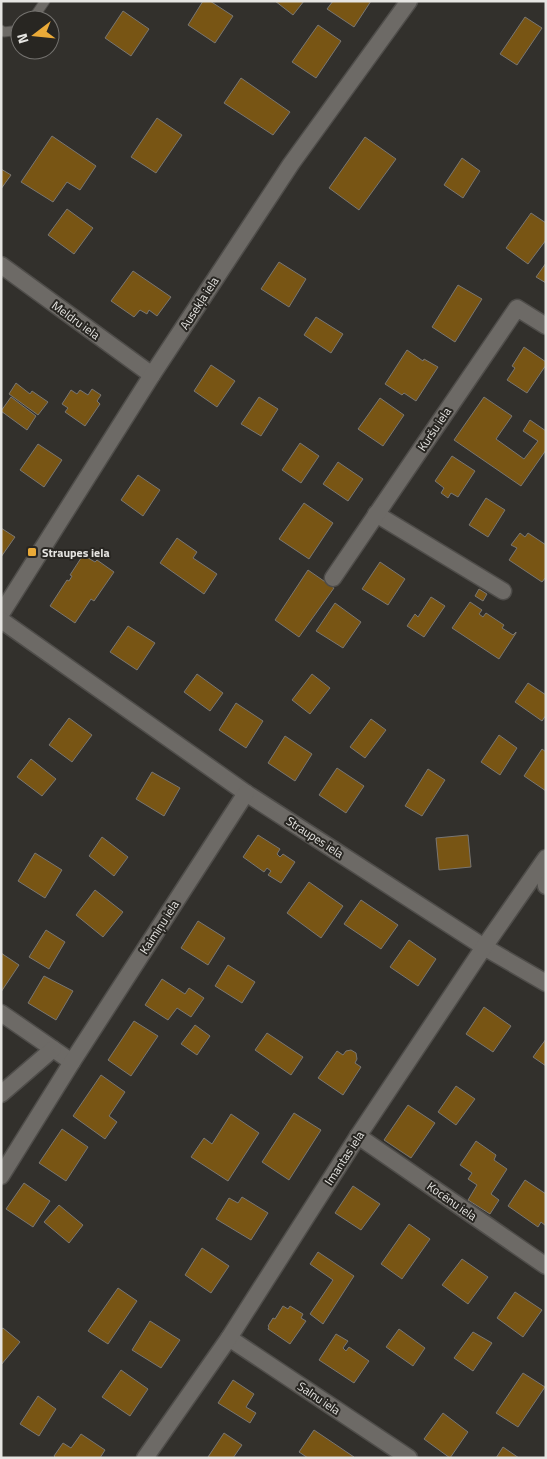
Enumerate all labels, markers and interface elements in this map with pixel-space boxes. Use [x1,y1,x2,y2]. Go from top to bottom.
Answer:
north arrow [10,10,60,60]
text: N [11,31,33,46]
street label: Ausekļa iela [175,273,223,333]
street label: Meldru iela [48,296,104,344]
street label: Kuršu iela [412,403,456,455]
place label: Straupes iela [42,543,110,562]
marker: Straupes iela [26,546,38,558]
street label: Straupes iela [282,811,348,863]
street label: Kaimiņu iela [134,896,184,958]
street label: Imantas iela [319,1127,369,1189]
street label: Kocēnu iela [423,1177,481,1225]
street label: Salnu iela [294,1377,344,1419]

